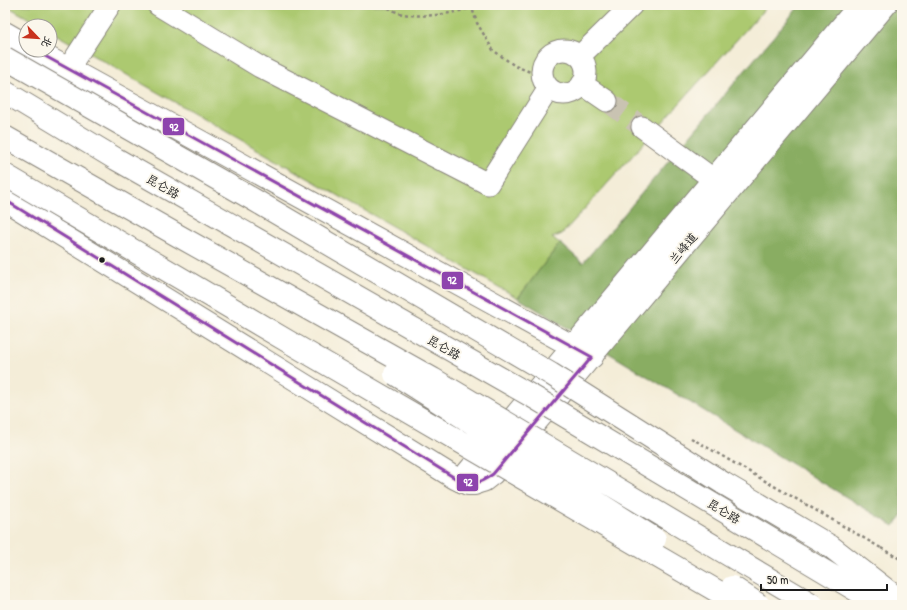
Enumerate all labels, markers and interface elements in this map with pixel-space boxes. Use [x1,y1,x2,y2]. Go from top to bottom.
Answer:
north arrow [18,18,58,58]
text: 北 [38,34,56,50]
line badge: 92 [162,117,185,136]
text: 92 [169,120,179,134]
street label: 昆仑路 [143,170,183,202]
street label: 兰峰道 [665,229,701,267]
unlabelled marker [97,255,107,265]
line badge: 92 [441,271,464,290]
text: 92 [447,273,457,287]
street label: 昆仑路 [424,331,464,363]
line badge: 92 [456,473,479,492]
text: 92 [463,475,473,489]
street label: 昆仑路 [704,494,744,528]
scale bar [761,566,887,592]
text: 50 m [767,571,788,588]

